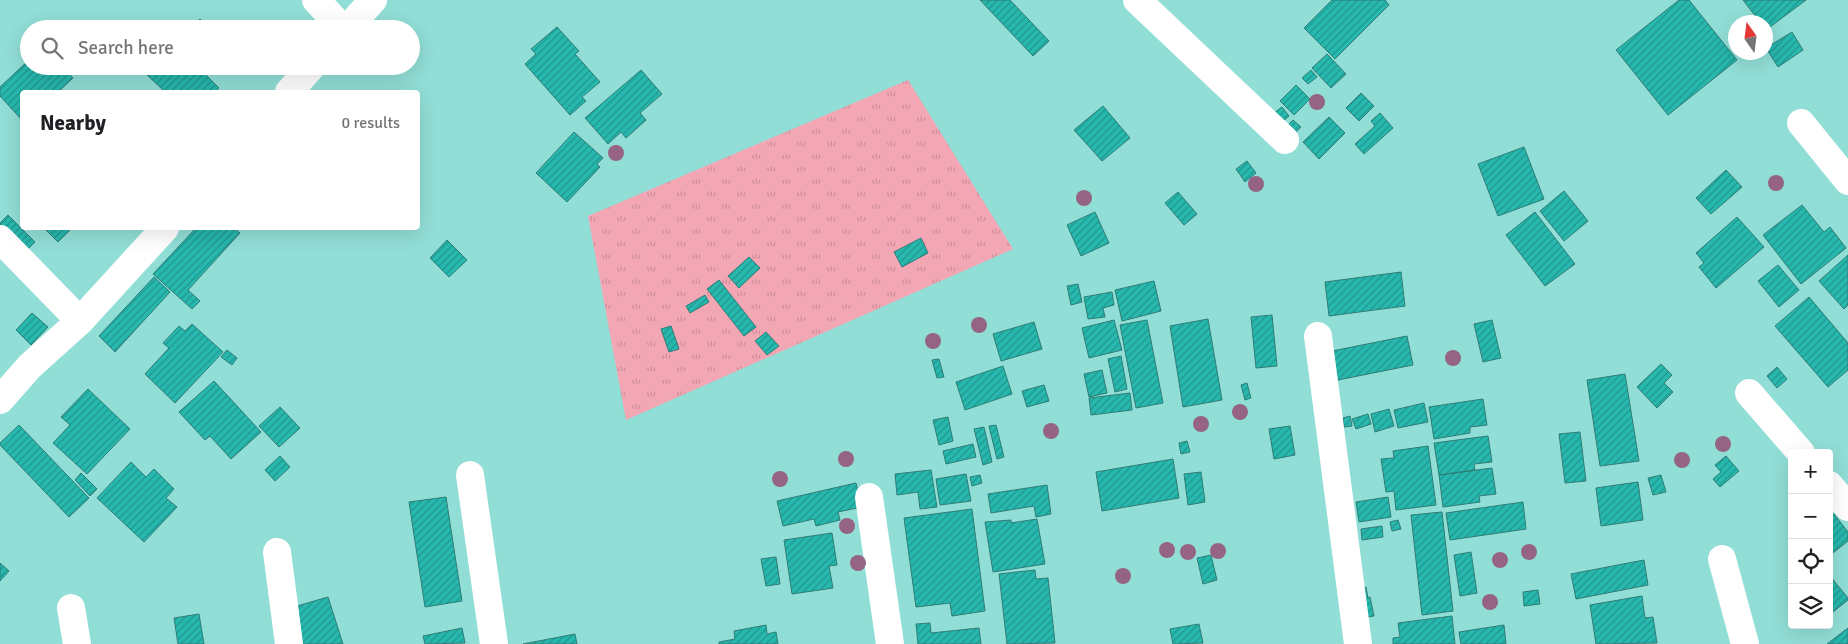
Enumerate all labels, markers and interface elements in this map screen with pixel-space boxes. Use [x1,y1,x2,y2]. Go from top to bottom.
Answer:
north arrow [1728,15,1773,60]
search box [20,20,420,75]
icon: search [38,34,66,62]
text: Search here [78,36,174,60]
text: Nearby [40,110,106,136]
text: 0 results [341,113,400,133]
map controls [1788,449,1833,629]
button: + [1788,449,1833,494]
button: − [1788,494,1833,539]
button: locate [1788,539,1833,584]
button: layers [1788,584,1833,629]

